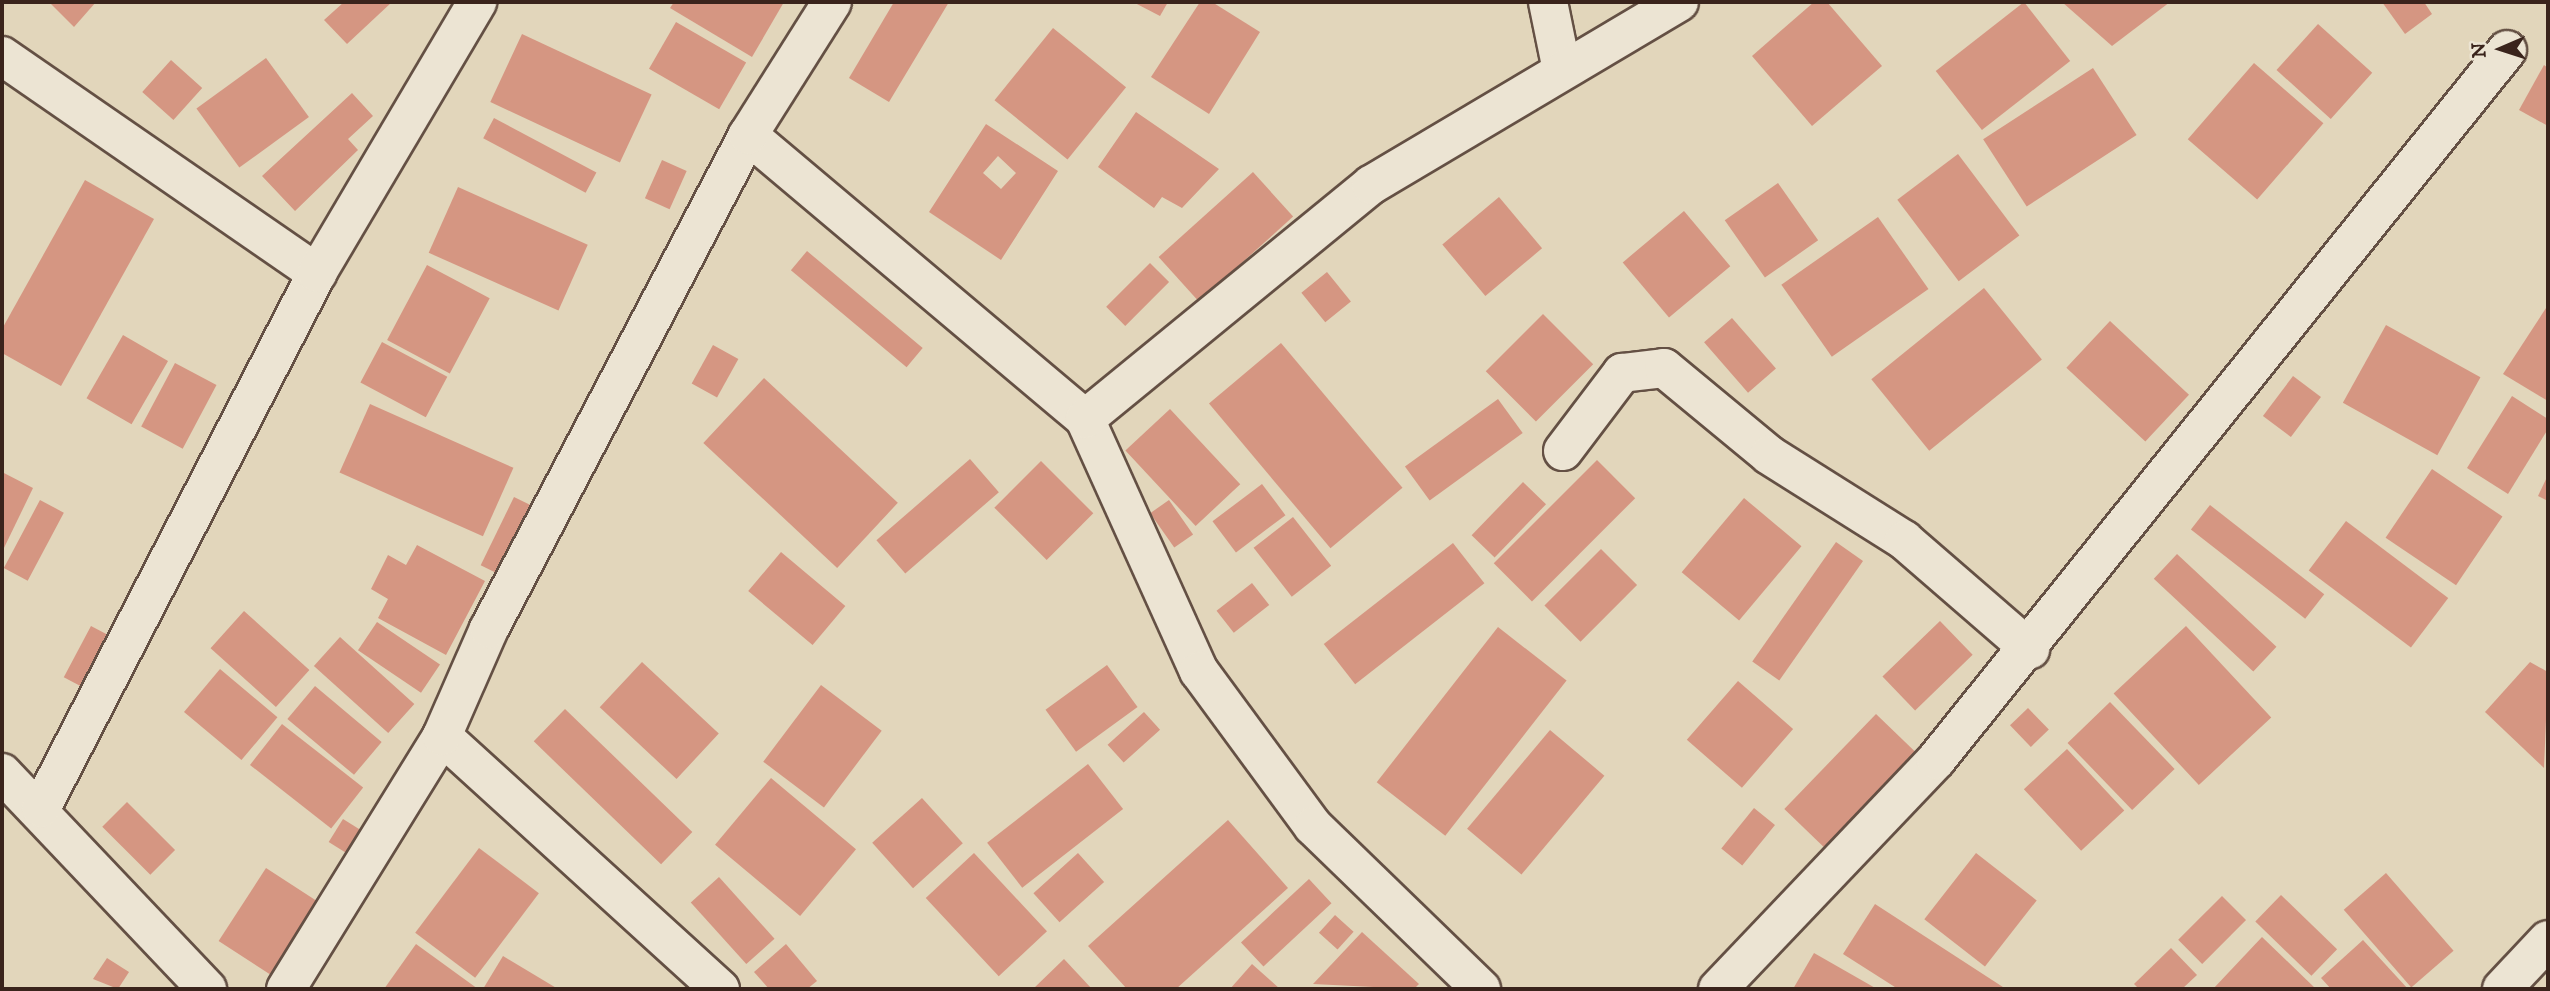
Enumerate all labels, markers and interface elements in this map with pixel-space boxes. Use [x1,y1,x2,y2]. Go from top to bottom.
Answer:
north arrow [2466,14,2536,84]
text: N [2468,42,2491,59]

